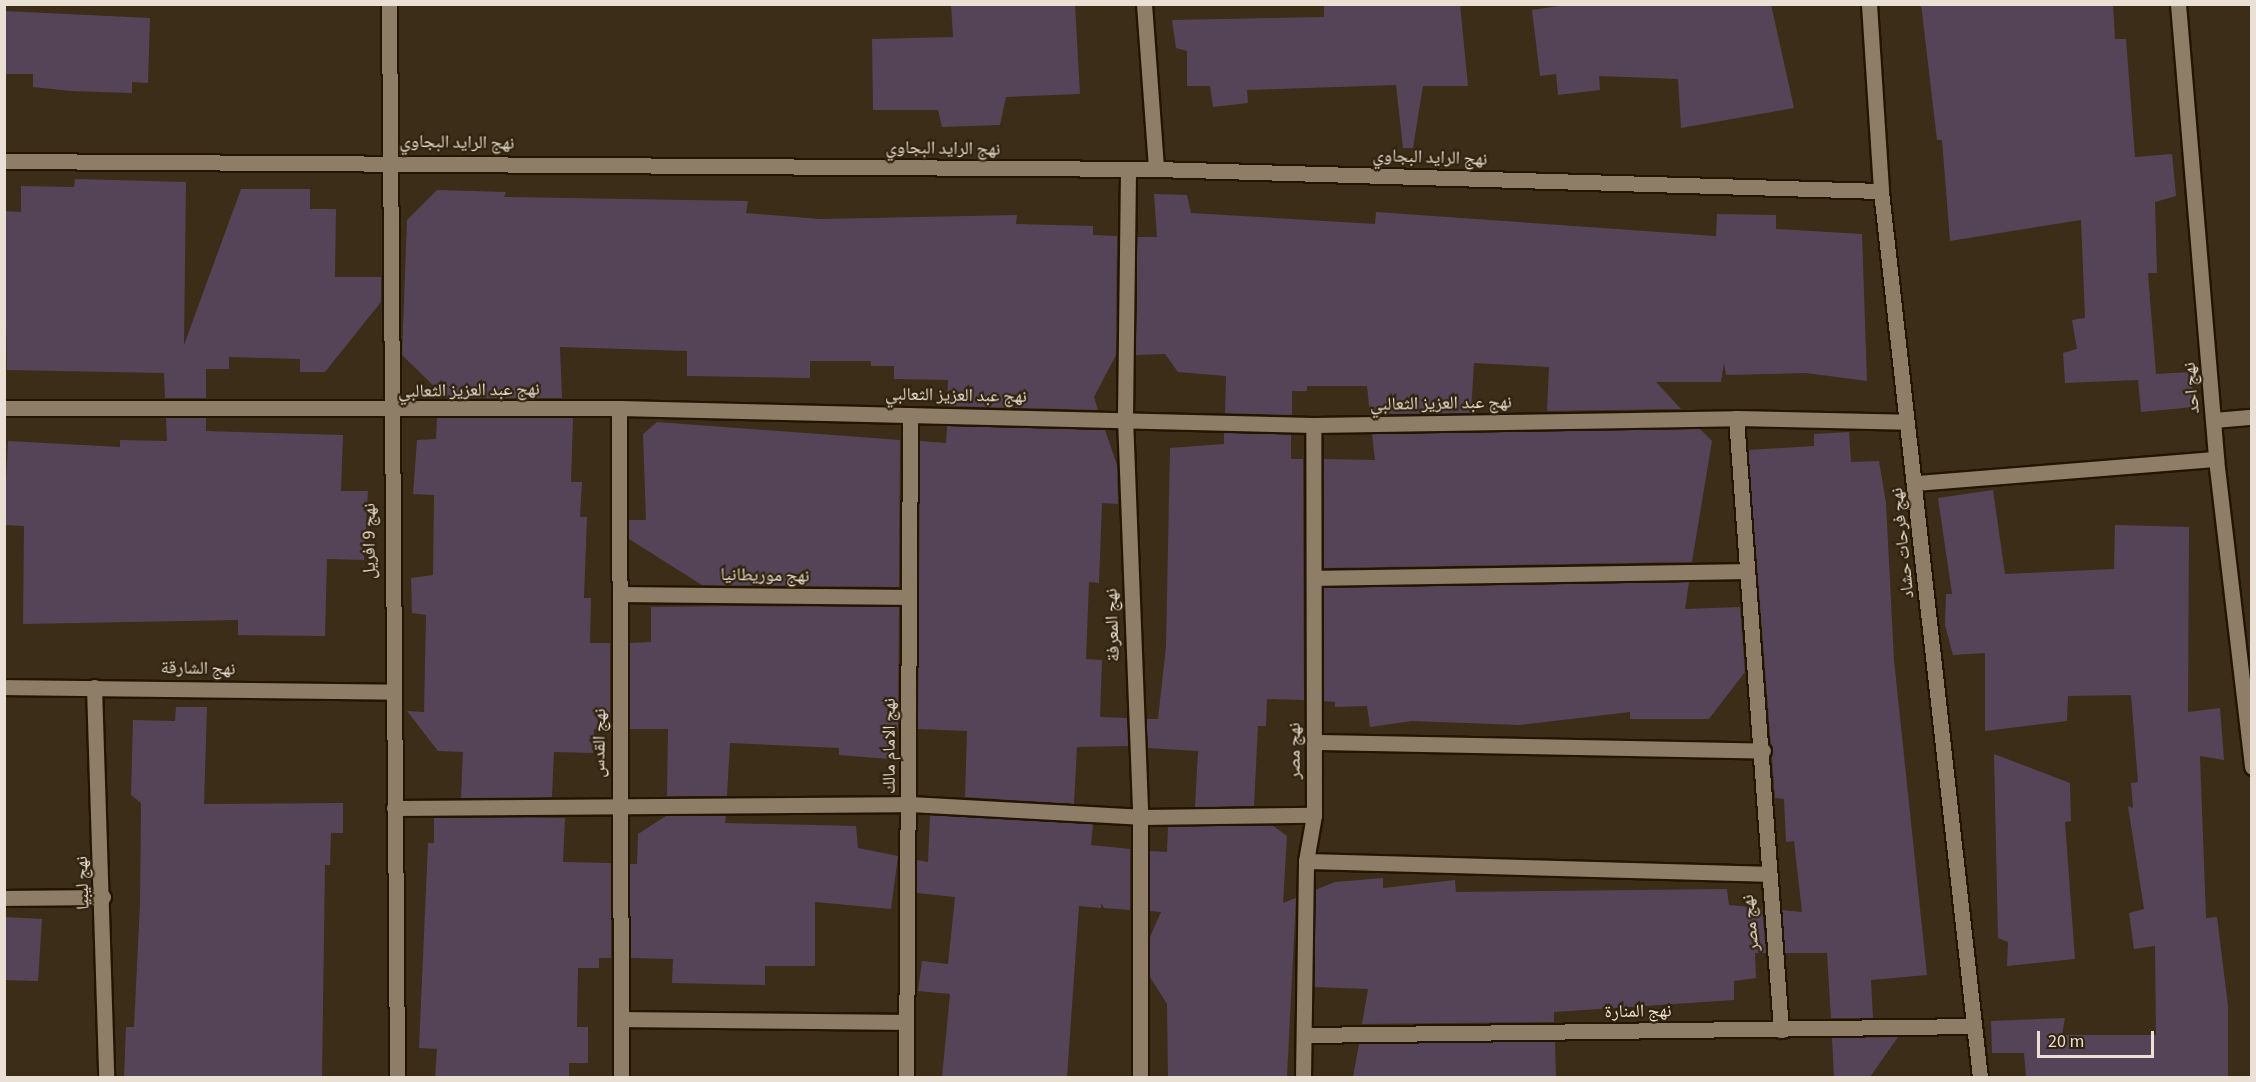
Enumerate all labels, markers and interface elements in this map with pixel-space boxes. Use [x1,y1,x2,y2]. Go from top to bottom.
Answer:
street label: نهج الرايد البجاوي [399,131,515,155]
street label: نهج الرايد البجاوي [885,137,1001,161]
street label: نهج الرايد البجاوي [1372,145,1488,171]
street label: نهج احد [2179,361,2205,415]
street label: نهج عبد العزيز الثعالبي [398,379,540,403]
street label: نهج عبد العزيز الثعالبي [885,384,1027,408]
street label: نهج عبد العزيز الثعالبي [1370,392,1512,416]
street label: نهج فرحات حشاد [1886,487,1920,599]
street label: نهج 9 افريل [359,503,381,579]
street label: نهج موريطانيا [720,564,810,588]
street label: نهج المعرفة [1101,588,1125,662]
street label: نهج الشارقة [161,658,235,680]
street label: نهج الامام مالك [879,698,901,794]
street label: نهج القدس [589,708,611,778]
street label: نهج مصر [1284,723,1306,779]
street label: نهج ليبيا [71,856,95,910]
street label: نهج مصر [1737,894,1765,952]
street label: نهج المنارة [1604,1001,1672,1023]
scale bar [2040,1019,2157,1057]
text: 20 m [2048,1029,2084,1054]

